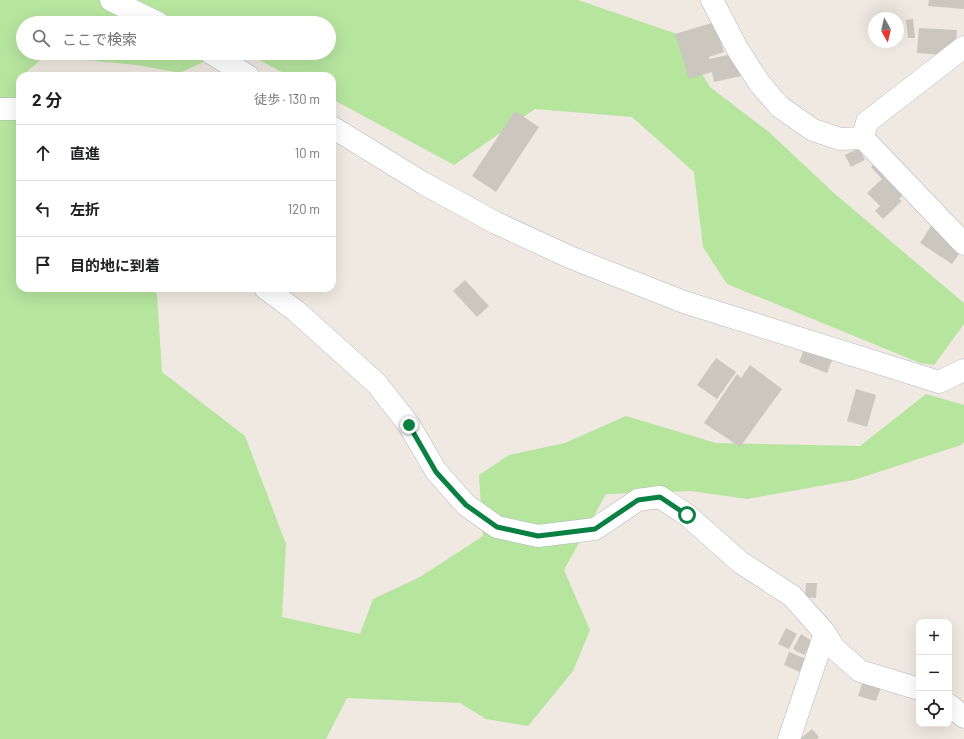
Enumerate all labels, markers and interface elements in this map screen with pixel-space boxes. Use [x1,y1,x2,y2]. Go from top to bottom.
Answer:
north arrow [868,12,904,48]
search box [16,16,336,60]
icon: search [30,27,52,49]
text: ここで検索 [62,30,137,48]
text: 2 分 [32,89,62,109]
text: 徒歩 · 130 m [254,91,320,107]
icon: ahead [32,142,54,164]
text: 直進 [70,144,100,162]
text: 10 m [295,145,320,161]
icon: left [32,198,54,220]
text: 左折 [70,200,100,218]
text: 120 m [288,201,320,217]
icon: arrive [32,254,54,276]
text: 目的地に到着 [70,256,160,274]
route end [400,416,418,434]
route start [678,506,696,524]
map controls [916,619,952,727]
button: + [916,619,952,655]
button: − [916,655,952,691]
button: locate [916,691,952,727]

